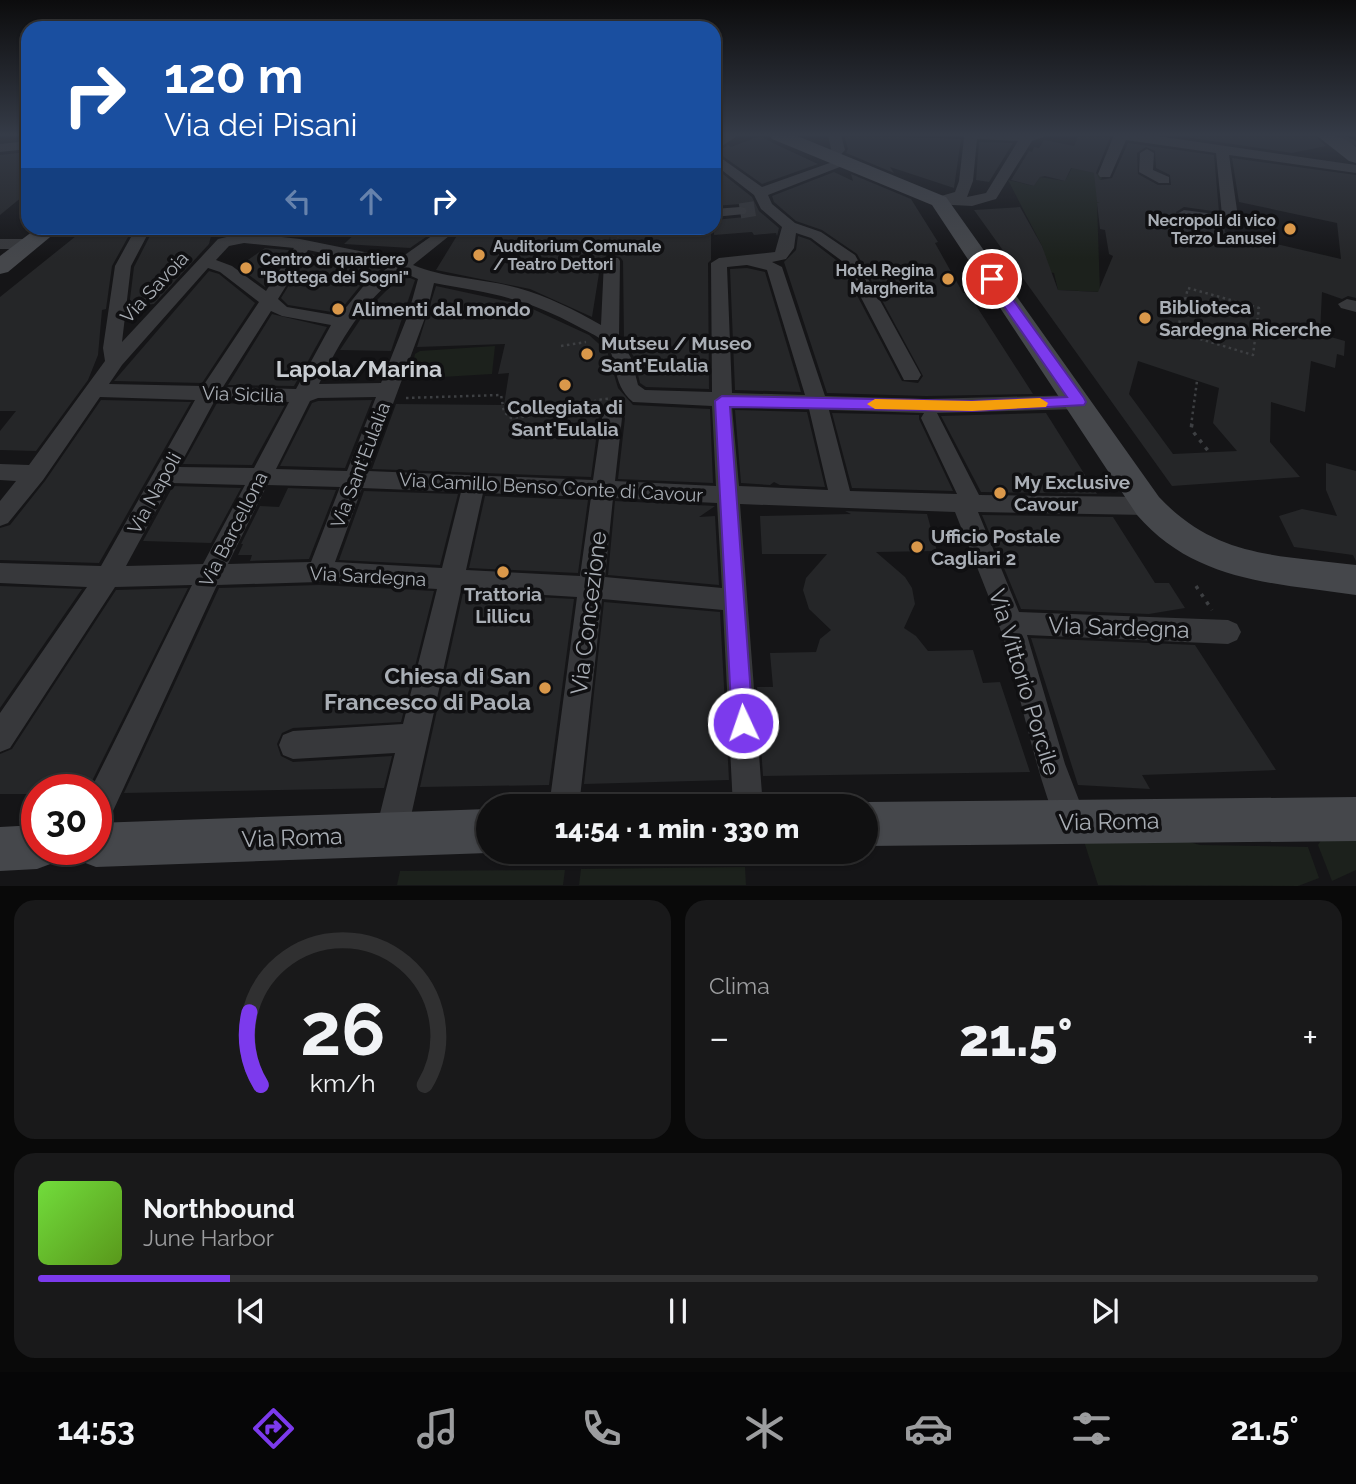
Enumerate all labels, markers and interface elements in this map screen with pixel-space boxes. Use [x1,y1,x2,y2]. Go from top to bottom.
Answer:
text: 120 m [164,47,303,104]
icon: right [49,49,140,140]
text: Via dei Pisani [164,106,358,143]
icon: left [279,182,317,220]
icon: ahead [352,182,390,220]
icon: right [425,182,463,220]
place label: Necropoli di vico Terzo Lanusei [1147,211,1276,248]
marker: Necropoli di vico Terzo Lanusei [1282,221,1298,237]
place label: Auditorium Comunale / Teatro Dettori [493,237,662,274]
street label: Via Savoia [115,247,193,327]
marker: Auditorium Comunale / Teatro Dettori [471,247,487,263]
pin [962,249,1022,309]
place label: Centro di quartiere "Bottega dei Sogni" [260,250,409,287]
marker: Centro di quartiere "Bottega dei Sogni" [238,260,254,276]
icon: arrive [973,260,1011,298]
place label: Hotel Regina Margherita [836,261,934,298]
marker: Hotel Regina Margherita [940,271,956,287]
place label: Biblioteca Sardegna Ricerche [1159,296,1332,340]
place label: Alimenti dal mondo [352,298,530,320]
marker: Alimenti dal mondo [330,301,346,317]
marker: Biblioteca Sardegna Ricerche [1137,310,1153,326]
place label: Mutseu / Museo Sant'Eulalia [601,332,752,376]
marker: Mutseu / Museo Sant'Eulalia [579,346,595,362]
district label: Lapola/Marina [276,355,442,382]
marker: Collegiata di Sant'Eulalia [557,377,573,393]
street label: Via Sicilia [202,382,284,406]
place label: Collegiata di Sant'Eulalia [507,396,623,440]
street label: Via Sant'Eulalia [326,399,394,531]
street label: Via Napoli [123,449,185,537]
street label: Via Barcellona [195,468,271,590]
street label: Via Camillo Benso Conte di Cavour [398,468,704,506]
place label: My Exclusive Cavour [1014,471,1130,515]
marker: My Exclusive Cavour [992,485,1008,501]
place label: Ufficio Postale Cagliari 2 [931,525,1061,569]
street label: Via Concezione [565,530,611,696]
marker: Ufficio Postale Cagliari 2 [909,539,925,555]
street label: Via Sardegna [309,562,427,590]
marker: Trattoria Lillicu [495,564,511,580]
place label: Trattoria Lillicu [464,583,542,627]
street label: Via Vittorio Porcile [984,586,1066,778]
street label: Via Sardegna [1048,611,1190,643]
place label: Chiesa di San Francesco di Paola [324,662,531,715]
marker: Chiesa di San Francesco di Paola [537,680,553,696]
position arrow [706,686,780,760]
speed limit sign: 30 [21,774,112,865]
street label: Via Roma [1058,807,1160,835]
text: 14:54 · 1 min · 330 m [555,814,799,844]
street label: Via Roma [241,822,343,852]
text: Clima [709,972,770,999]
text: 26 [300,988,385,1073]
text: 21.5° [959,1007,1073,1068]
text: − [709,1015,729,1060]
text: + [1302,1015,1318,1060]
text: km/h [310,1068,375,1098]
text: Northbound [143,1194,295,1224]
text: June Harbor [143,1224,274,1251]
icon: previous [232,1292,270,1330]
icon: pause [659,1292,697,1330]
icon: next [1086,1292,1124,1330]
icon: directions [249,1404,298,1453]
icon: music [413,1404,462,1453]
icon: phone [577,1404,626,1453]
icon: climate [740,1404,789,1453]
icon: car [904,1404,953,1453]
icon: filters [1067,1404,1116,1453]
text: 14:53 [57,1410,135,1447]
text: 21.5° [1231,1410,1299,1447]

